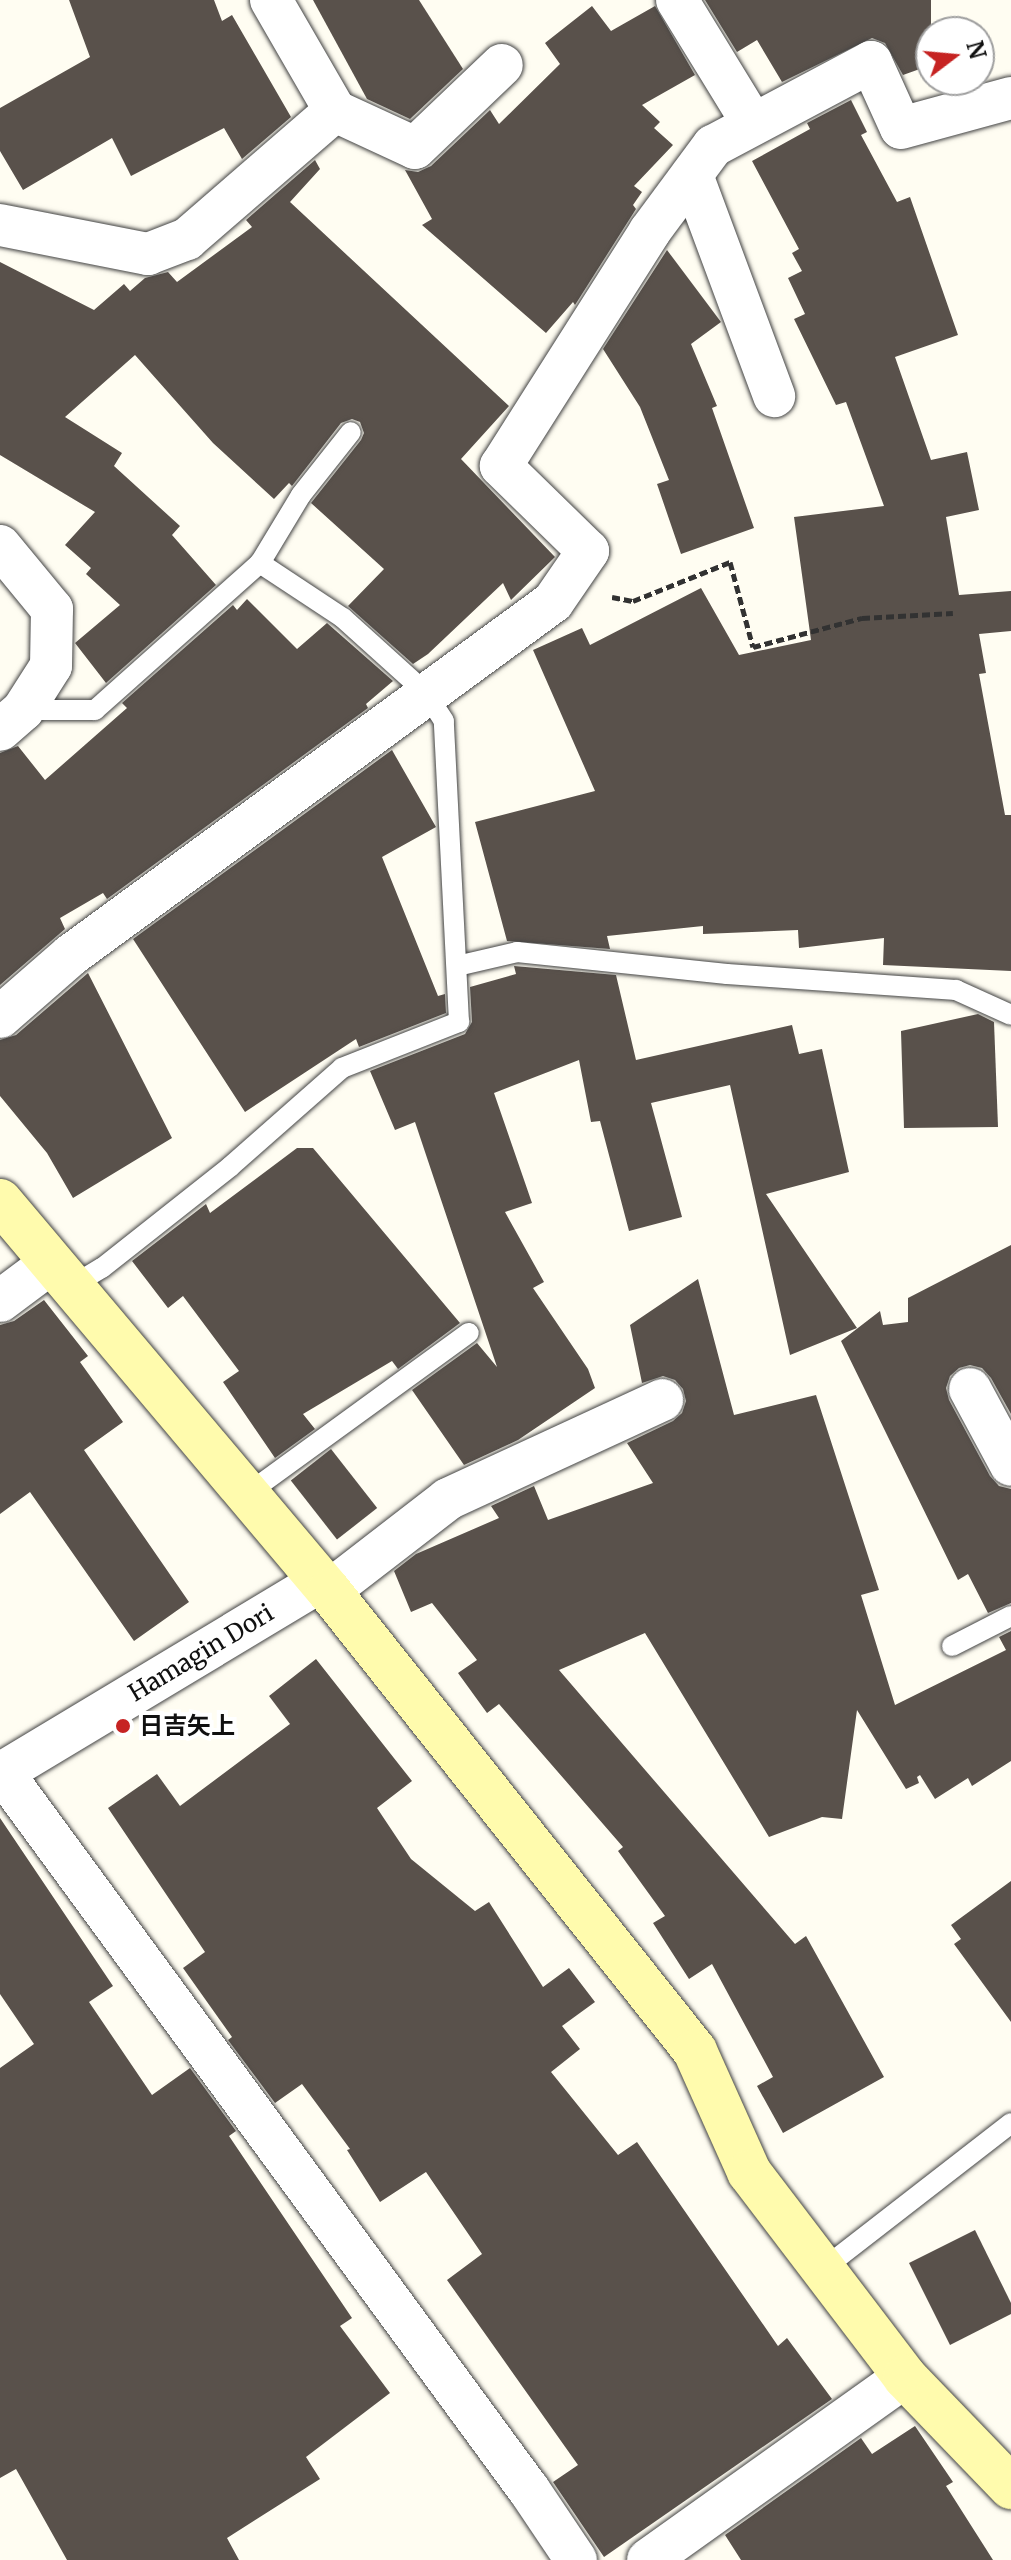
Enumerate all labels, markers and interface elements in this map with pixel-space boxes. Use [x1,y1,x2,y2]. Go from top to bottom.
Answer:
north arrow [915,16,995,96]
text: N [960,38,992,62]
street label: Hamagin Dori [123,1598,279,1708]
place label: 日吉矢上 [139,1712,235,1740]
marker: 日吉矢上 [114,1717,132,1735]

